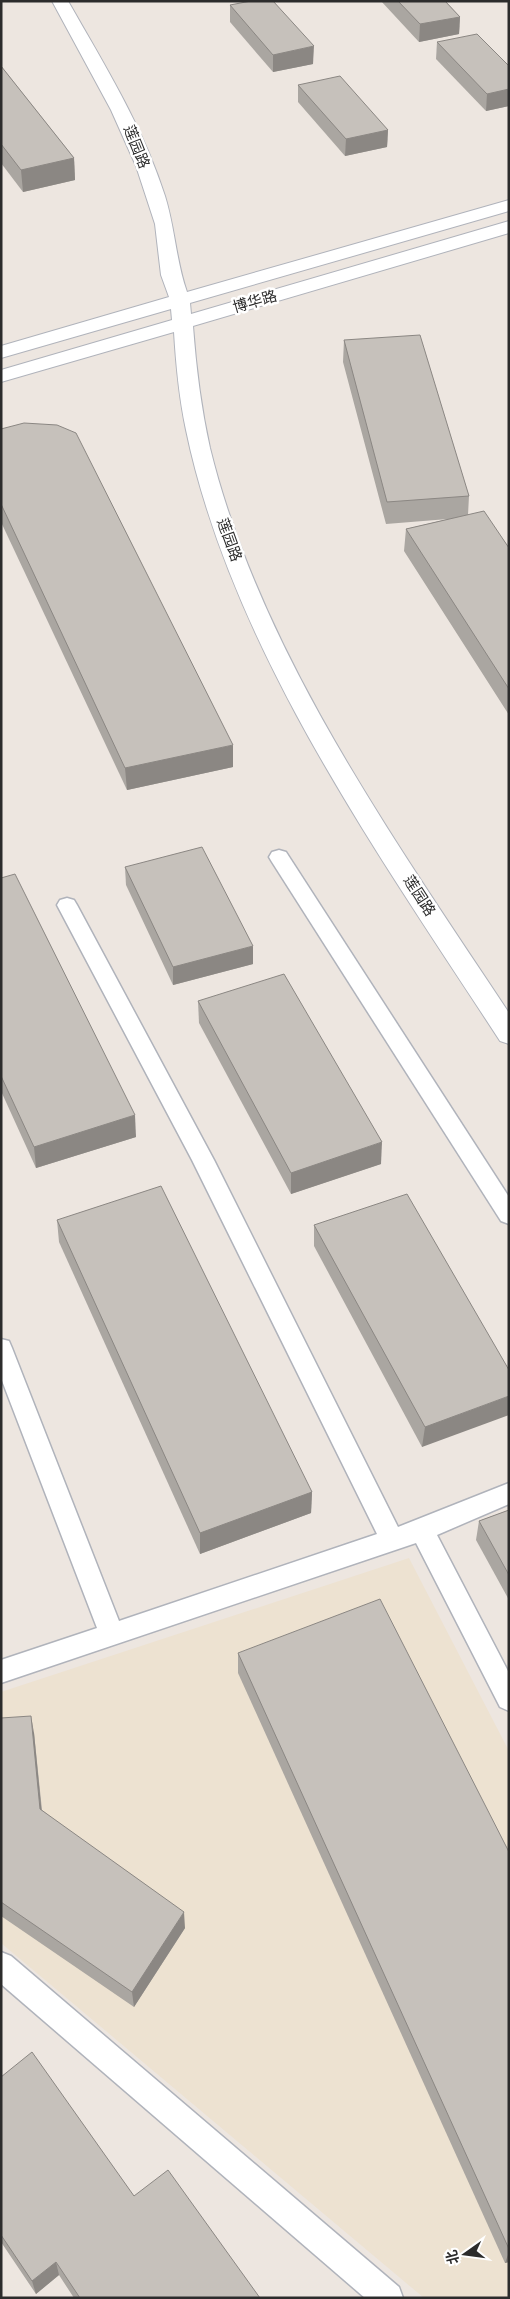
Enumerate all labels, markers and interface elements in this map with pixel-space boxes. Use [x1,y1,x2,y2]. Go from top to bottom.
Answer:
street label: 莲园路 [118,122,154,172]
street label: 博华路 [230,286,280,318]
street label: 莲园路 [211,515,247,565]
street label: 莲园路 [398,871,440,921]
north arrow [440,2229,490,2279]
text: 北 [442,2248,465,2266]

